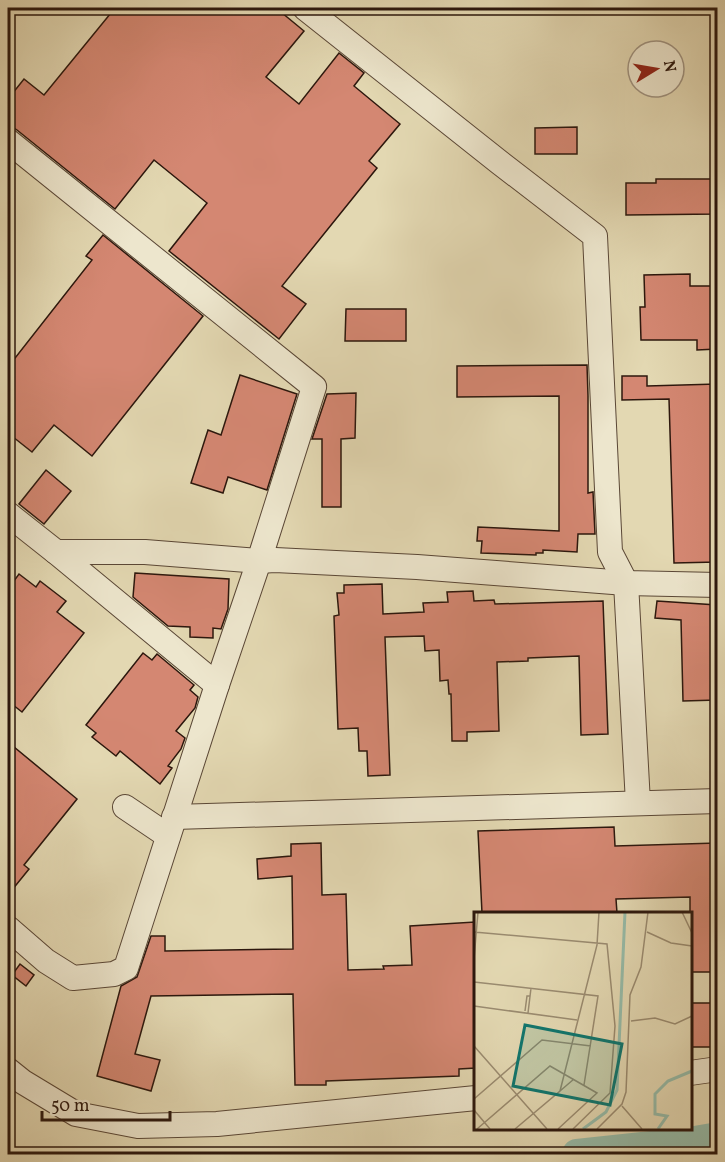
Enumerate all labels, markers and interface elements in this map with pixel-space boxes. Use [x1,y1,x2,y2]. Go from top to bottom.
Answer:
north arrow [626,39,686,99]
text: N [657,59,681,75]
inset map [474,912,692,1129]
scale bar [42,1084,170,1122]
text: 50 m [51,1094,90,1119]

